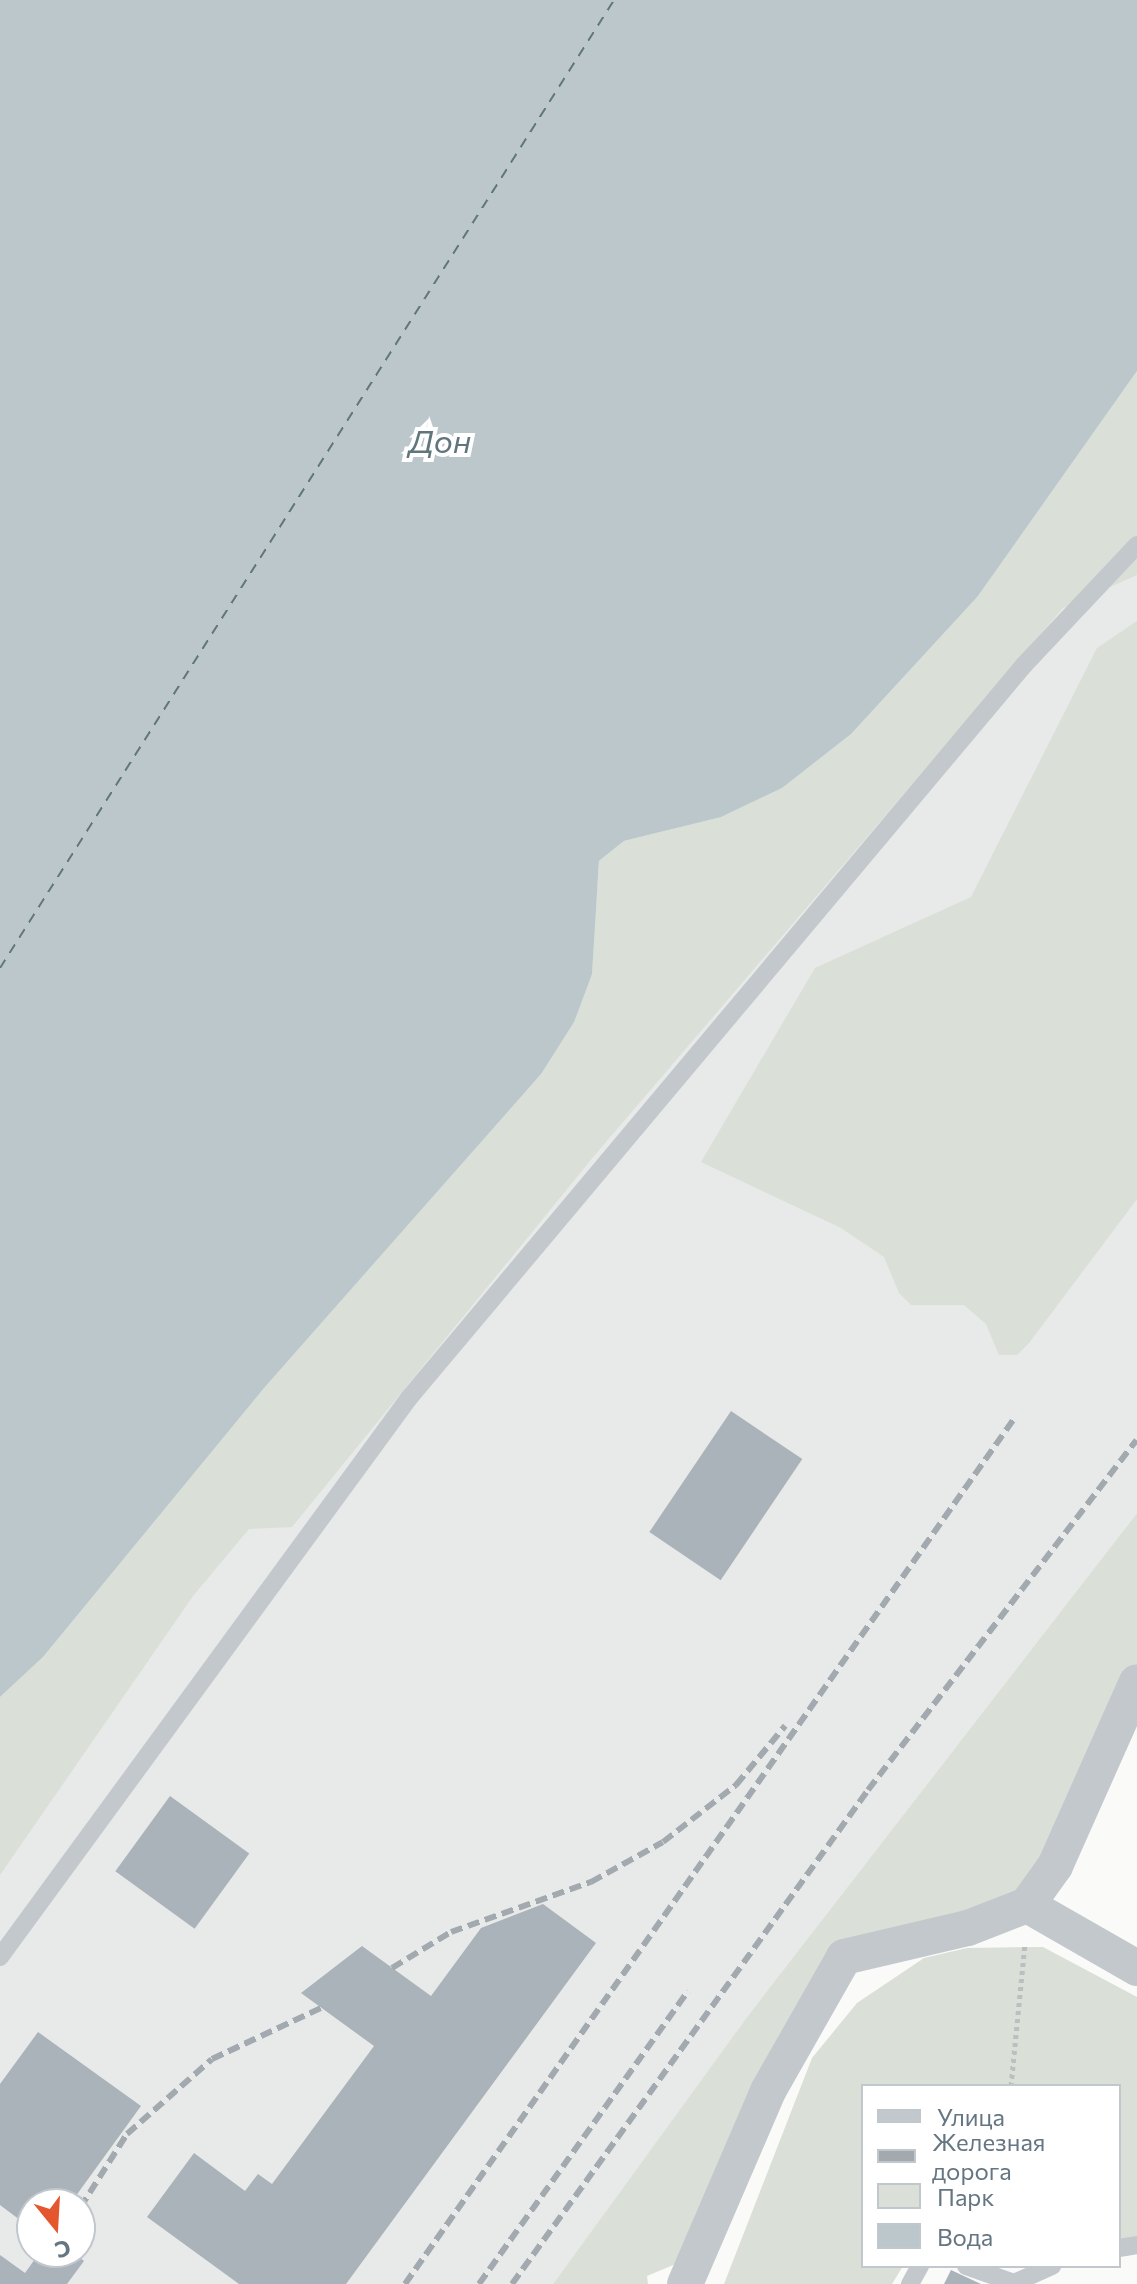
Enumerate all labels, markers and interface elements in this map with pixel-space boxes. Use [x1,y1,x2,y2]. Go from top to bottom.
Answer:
water label: Дон [409,421,471,459]
legend [861,2084,1121,2268]
text: Улица [937,2102,1005,2131]
text: Железная дорога [932,2127,1045,2185]
text: Парк [937,2182,994,2211]
north arrow [16,2188,96,2268]
text: Вода [937,2222,993,2251]
text: С [52,2234,74,2265]

